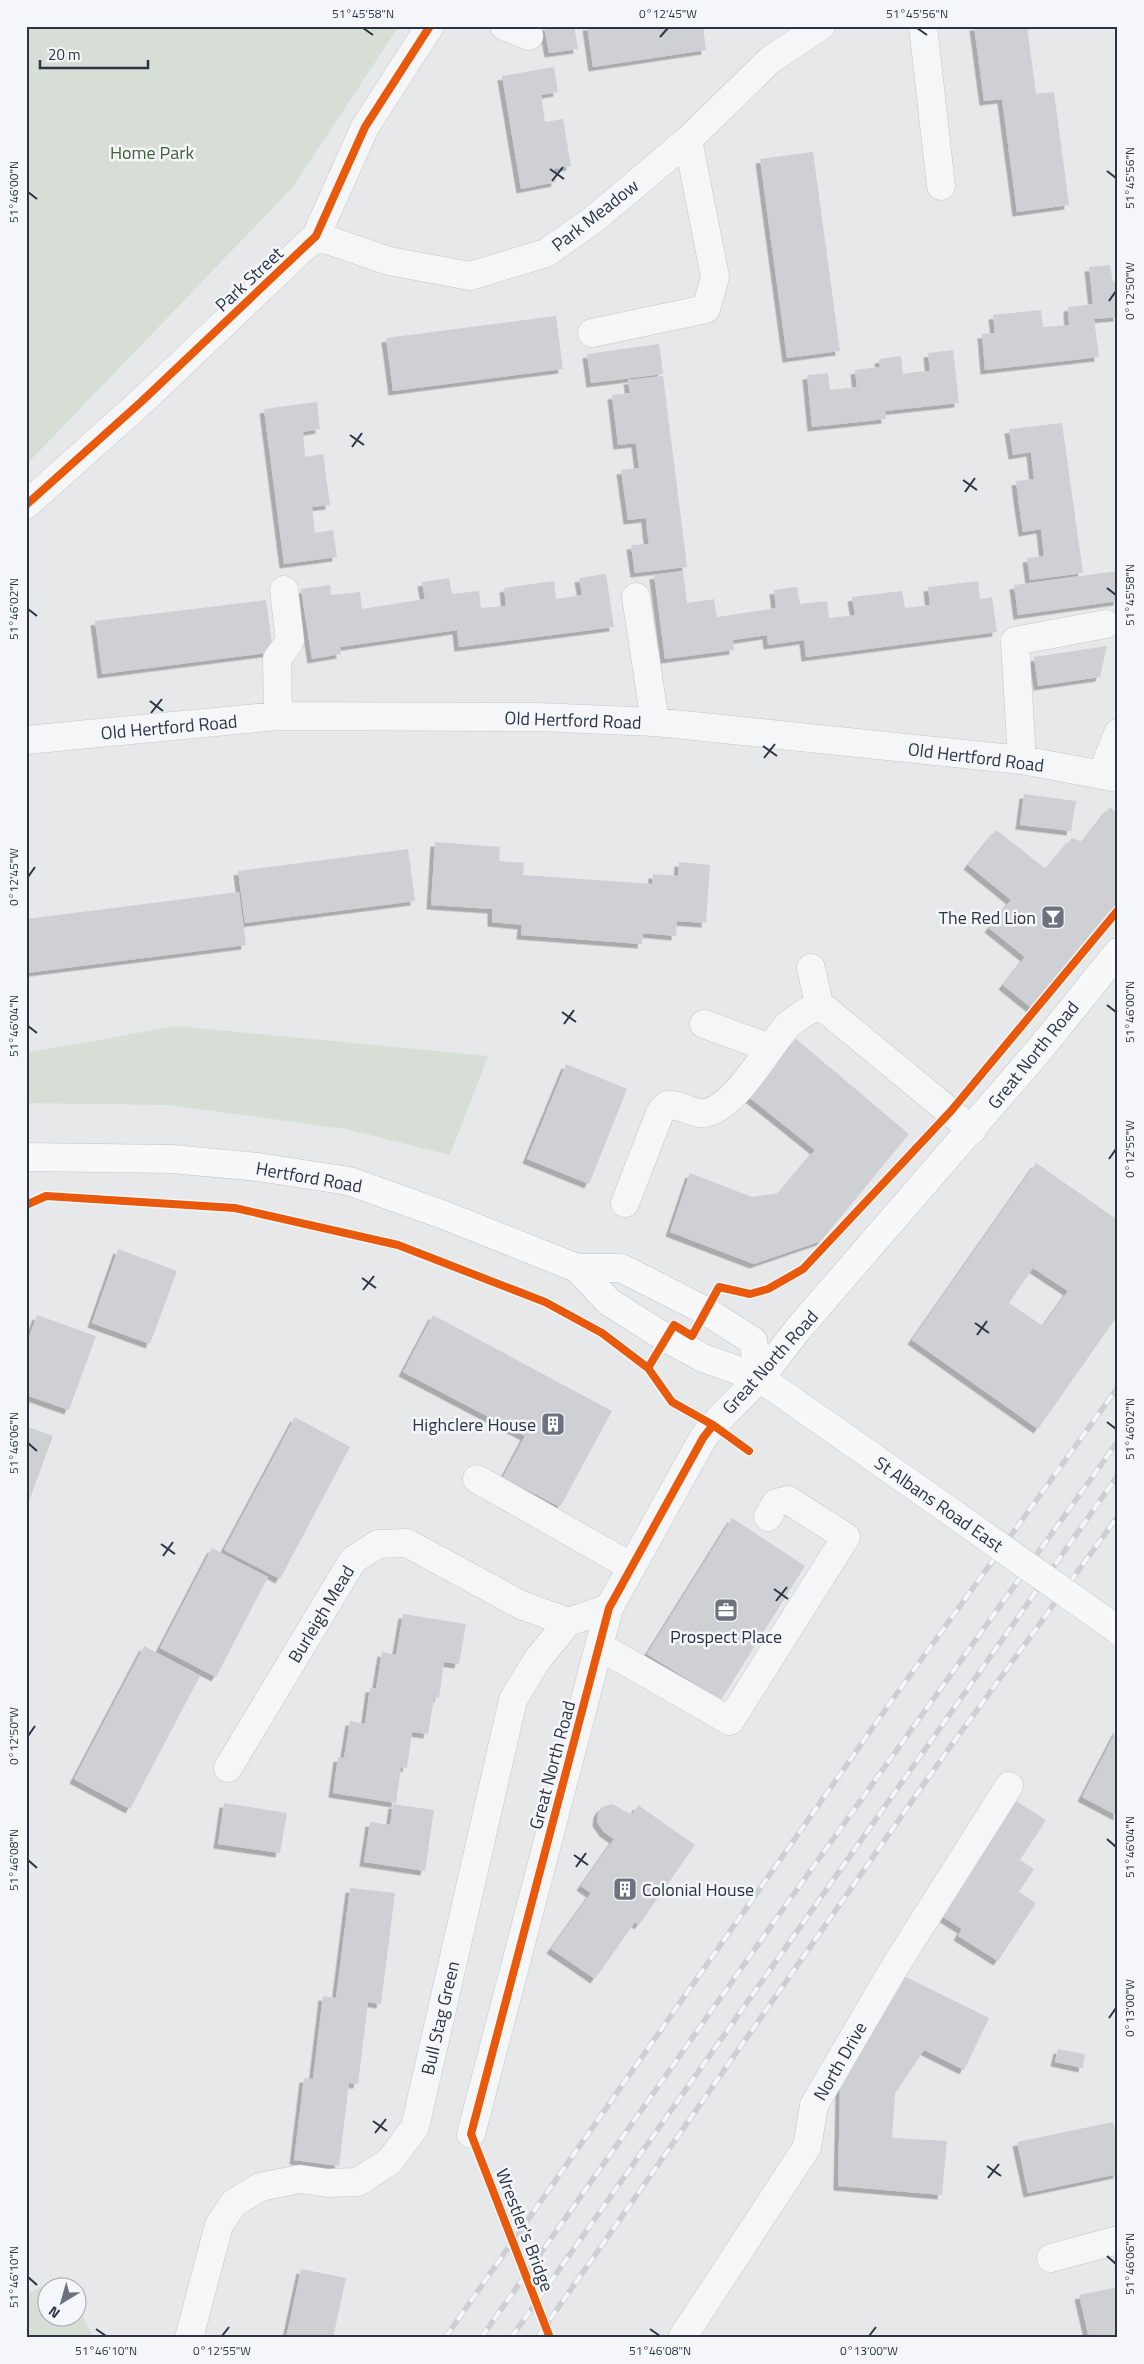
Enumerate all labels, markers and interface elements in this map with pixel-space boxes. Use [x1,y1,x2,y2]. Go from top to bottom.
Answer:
text: 51°45'58"N [332,4,394,23]
text: 0°12'45"W [639,4,697,23]
text: 51°45'56"N [886,4,948,23]
scale bar [40,38,148,70]
text: 20 m [48,43,81,66]
park label: Home Park [110,139,194,166]
text: 51°45'56"N [1120,147,1139,209]
text: 51°46'00"N [4,161,23,223]
street label: Park Meadow [546,172,645,258]
street label: Park Street [209,240,290,318]
text: 0°12'50"W [1120,262,1139,320]
text: 51°45'58"N [1120,564,1139,626]
text: 51°46'02"N [4,578,23,640]
street label: Old Hertford Road [504,704,642,736]
street label: Old Hertford Road [100,708,238,746]
street label: Old Hertford Road [906,735,1046,779]
text: 0°12'45"W [4,848,23,906]
place label: The Red Lion [939,904,1036,931]
bar icon: The Red Lion [1040,904,1066,930]
text: 51°46'00"N [1120,981,1139,1043]
text: 51°46'04"N [4,995,23,1057]
street label: Great North Road [981,995,1085,1115]
text: 0°12'55"W [1120,1120,1139,1178]
street label: Hertford Road [254,1154,364,1200]
street label: Great North Road [716,1304,824,1420]
text: 51°46'02"N [1120,1398,1139,1460]
place label: Highclere House [412,1411,536,1438]
building icon: Highclere House [540,1411,566,1437]
text: 51°46'06"N [4,1412,23,1474]
street label: St Albans Road East [869,1449,1009,1559]
street label: Burleigh Mead [281,1560,361,1668]
office icon: Prospect Place [713,1597,739,1623]
place label: Prospect Place [670,1623,782,1650]
street label: Great North Road [522,1698,582,1832]
text: 0°12'50"W [4,1707,23,1765]
text: 51°46'04"N [1120,1816,1139,1878]
text: 51°46'08"N [4,1829,23,1891]
building icon: Colonial House [612,1876,638,1902]
place label: Colonial House [642,1876,754,1903]
street label: Bull Stag Green [414,1958,466,2078]
text: 0°13'00"W [1120,1979,1139,2037]
street label: North Drive [807,2017,873,2105]
street label: Wrestler's Bridge [489,2164,561,2296]
text: 51°46'06"N [1120,2233,1139,2295]
text: 51°46'10"N [4,2246,23,2308]
north arrow [38,2276,88,2326]
text: N [44,2301,64,2324]
text: 51°46'10"N [75,2341,137,2360]
text: 0°12'55"W [193,2341,251,2360]
text: 51°46'08"N [629,2341,691,2360]
text: 0°13'00"W [840,2341,898,2360]

